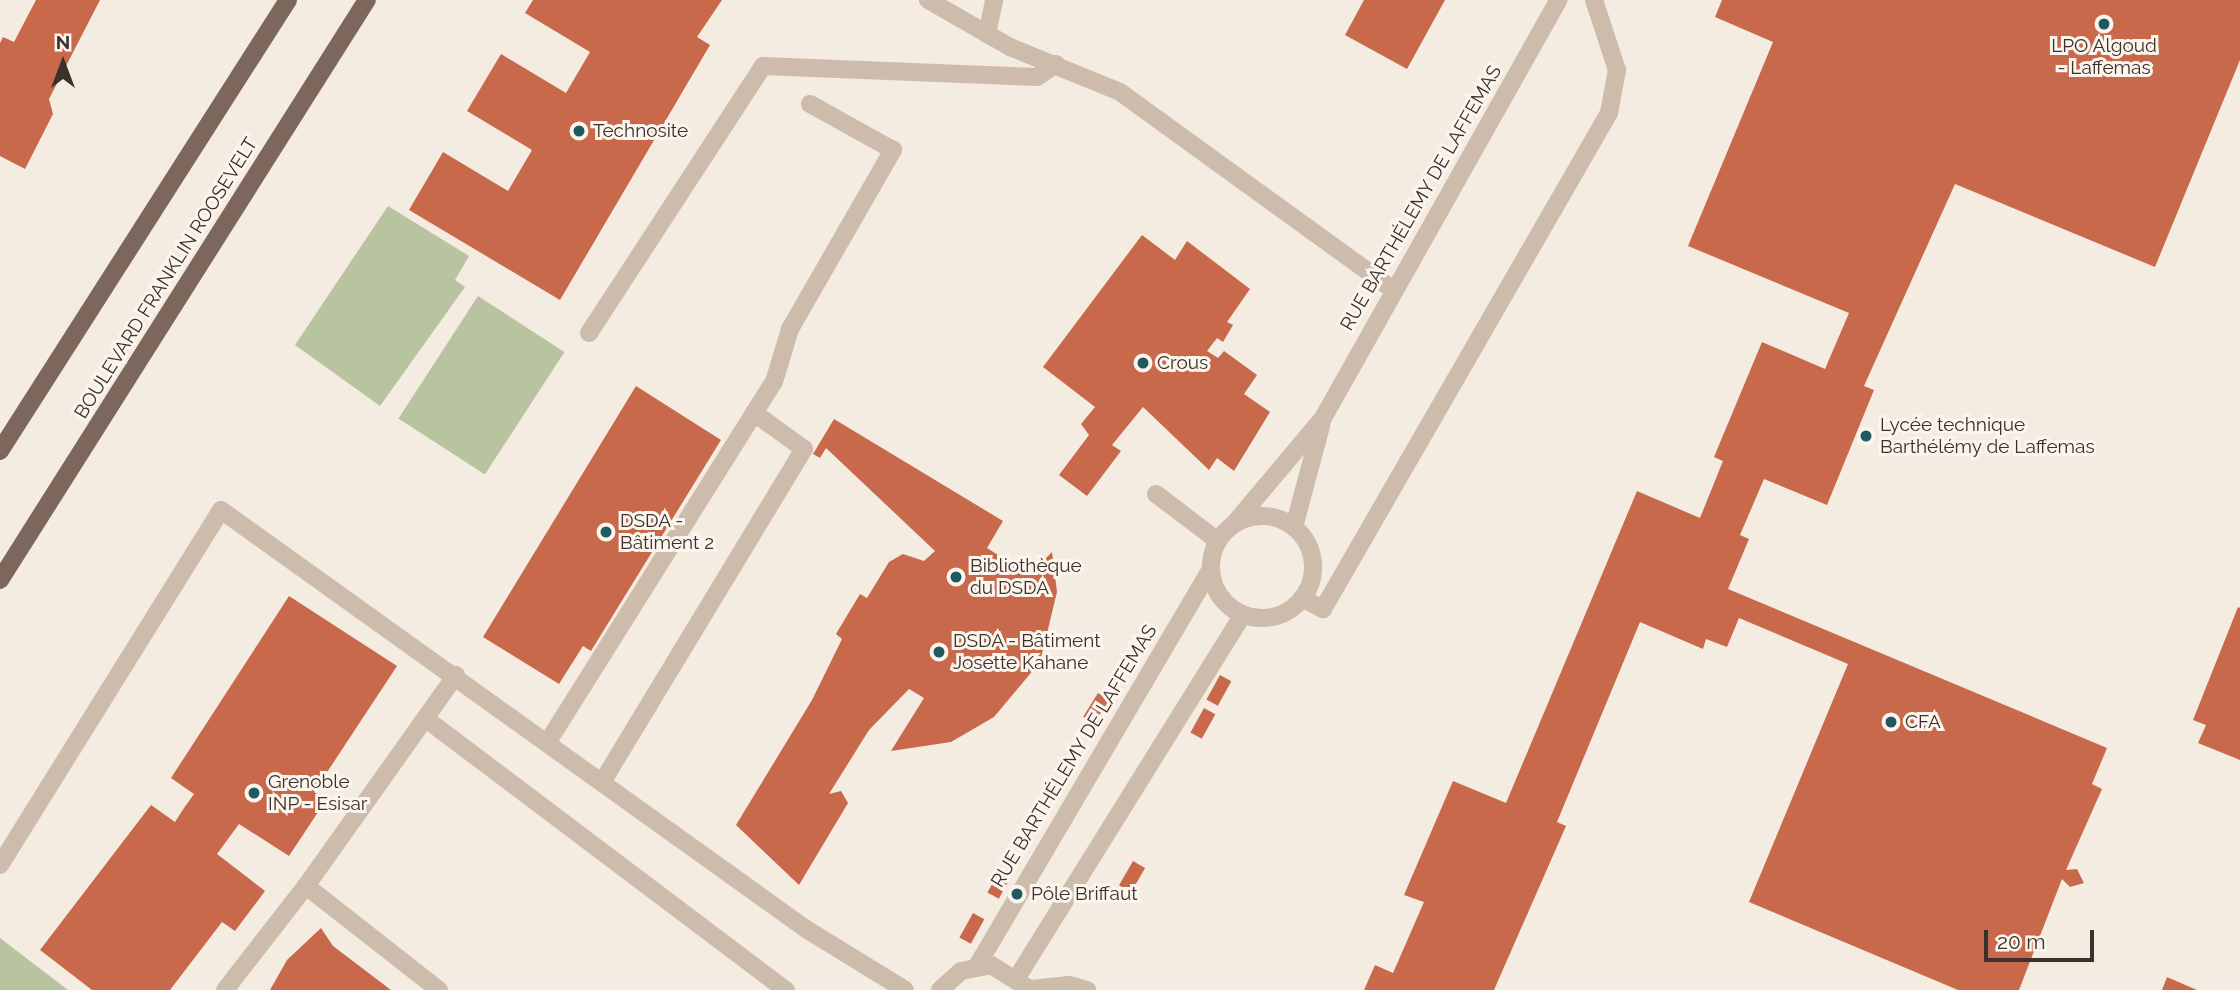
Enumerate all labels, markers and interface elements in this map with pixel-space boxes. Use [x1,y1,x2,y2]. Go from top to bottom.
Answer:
marker: LPO Algoud - Laffemas [2096,16,2112,32]
north arrow [28,28,98,98]
text: N [56,31,70,53]
place label: LPO Algoud - Laffemas [2051,35,2157,79]
street label: RUE BARTHÉLEMY DE LAFFEMAS [1335,61,1507,335]
place label: Technosite [593,120,688,142]
marker: Technosite [571,123,587,139]
street label: BOULEVARD FRANKLIN ROOSEVELT [70,133,262,423]
place label: Crous [1157,352,1208,374]
marker: Crous [1135,355,1151,371]
place label: Lycée technique Barthélémy de Laffemas [1880,414,2095,458]
marker: Lycée technique Barthélémy de Laffemas [1858,428,1874,444]
place label: DSDA - Bâtiment 2 [620,510,714,554]
marker: DSDA - Bâtiment 2 [598,524,614,540]
place label: Bibliothèque du DSDA [970,555,1082,599]
marker: Bibliothèque du DSDA [948,569,964,585]
street label: RUE BARTHÉLEMY DE LAFFEMAS [986,620,1162,892]
place label: DSDA - Bâtiment Josette Kahane [953,630,1101,674]
marker: DSDA - Bâtiment Josette Kahane [931,644,947,660]
place label: CFA [1905,711,1941,733]
marker: CFA [1883,714,1899,730]
place label: Grenoble INP - Esisar [268,771,368,815]
marker: Grenoble INP - Esisar [246,785,262,801]
place label: Pôle Briffaut [1031,883,1138,905]
marker: Pôle Briffaut [1009,886,1025,902]
scale bar [1988,916,2098,960]
text: 20 m [1997,929,2045,954]

